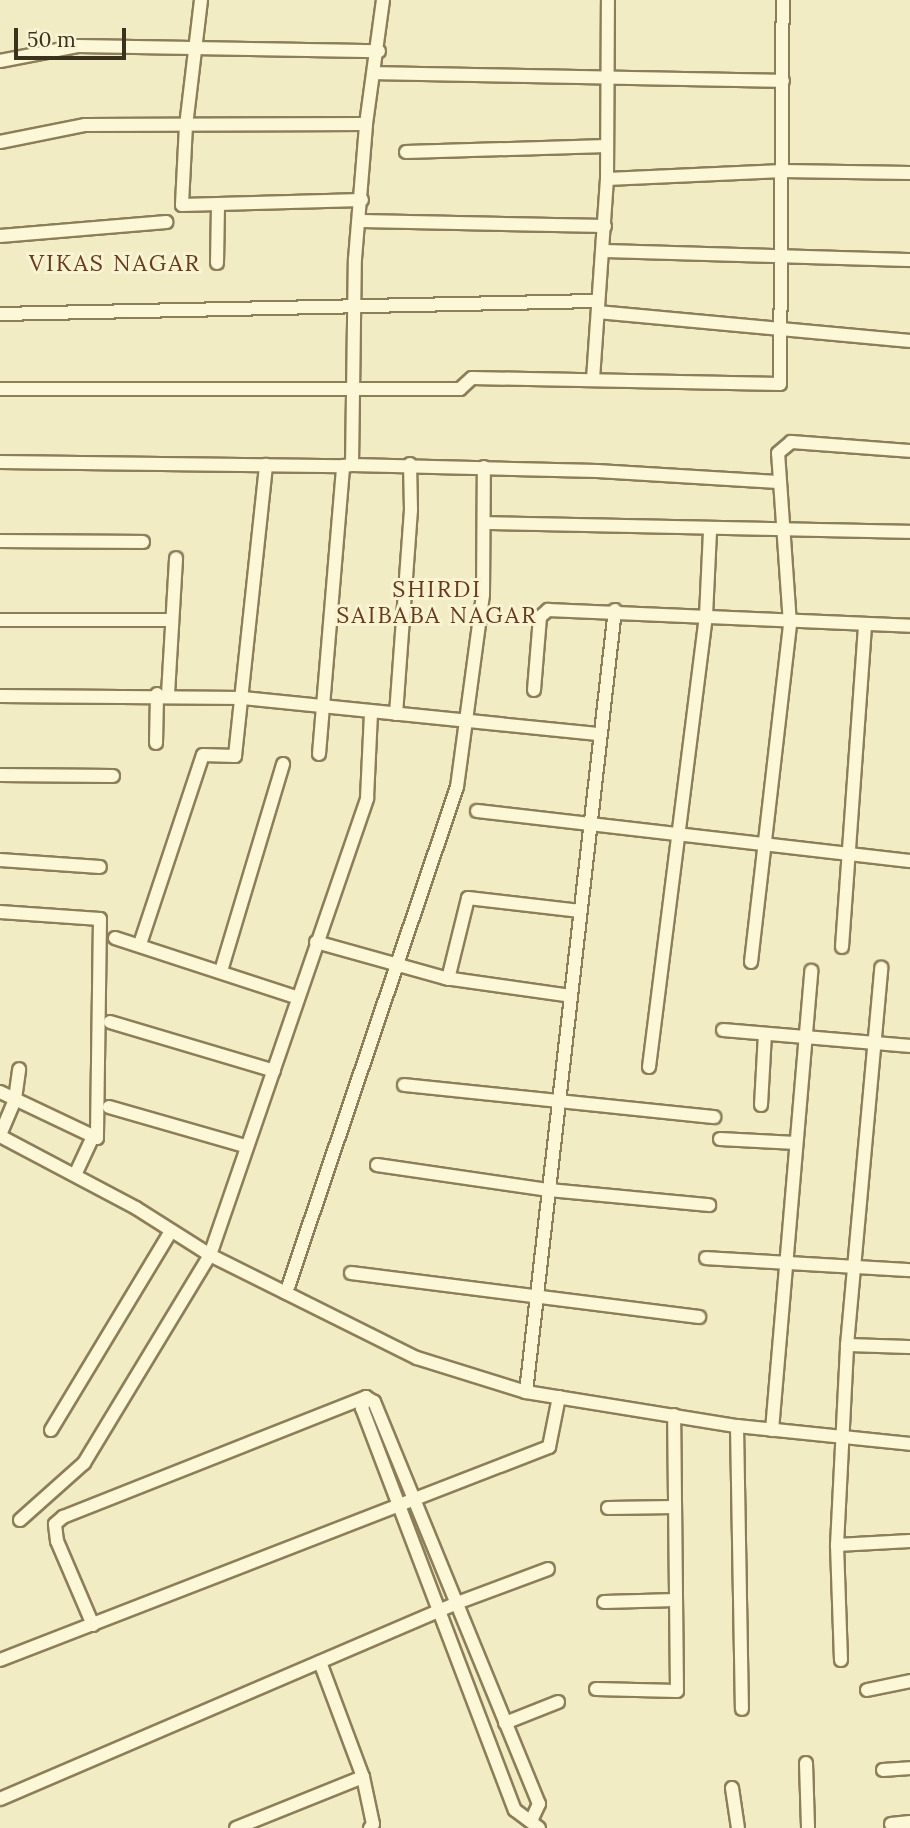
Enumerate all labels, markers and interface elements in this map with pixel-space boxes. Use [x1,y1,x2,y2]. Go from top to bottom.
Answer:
scale bar [18,14,130,58]
text: 50 m [27,26,76,53]
district label: VIKAS NAGAR [30,249,200,277]
district label: SHIRDI SAIBABA NAGAR [338,575,536,629]

